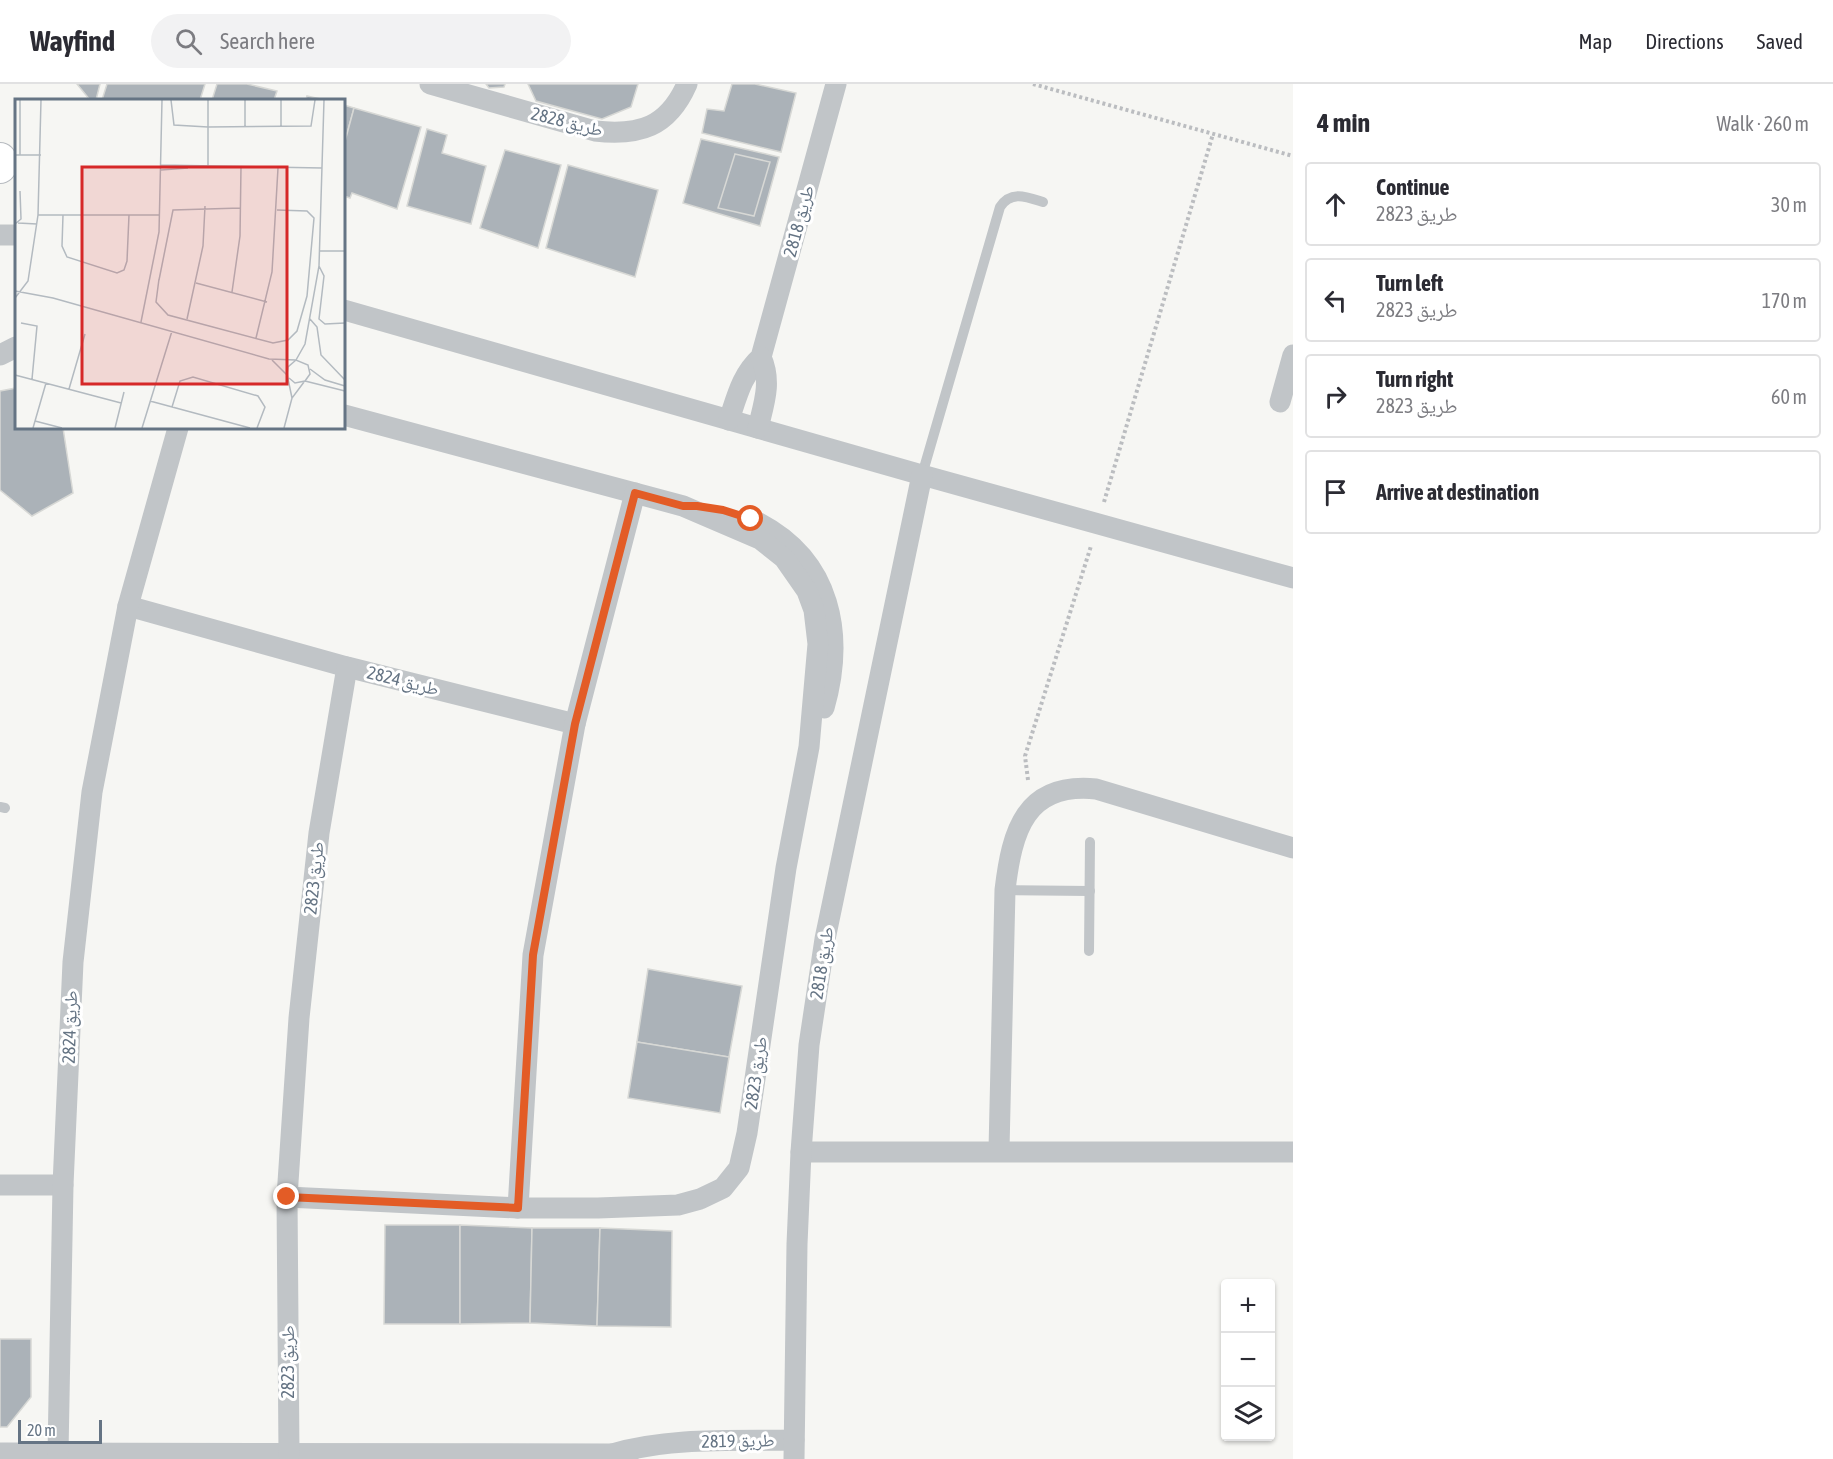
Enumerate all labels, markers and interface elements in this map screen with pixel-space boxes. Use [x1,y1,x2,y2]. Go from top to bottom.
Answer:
search box [151,14,571,68]
text: Wayfind [30,25,115,57]
icon: search [172,25,205,58]
text: Search here [220,28,315,54]
text: Map [1578,29,1612,53]
text: Directions [1645,29,1724,53]
text: Saved [1757,29,1803,53]
inset map [15,99,345,429]
street label: طريق 2828 [529,102,605,142]
text: 4 min [1317,108,1370,138]
text: Walk · 260 m [1717,112,1809,135]
text: Continue [1376,174,1450,200]
street label: طريق 2818 [779,183,819,259]
icon: ahead [1319,188,1352,221]
text: 30 m [1771,193,1807,216]
text: طريق 2823 [1376,202,1457,225]
text: Turn left [1376,270,1443,296]
icon: left [1319,284,1352,317]
text: 170 m [1762,289,1807,312]
text: طريق 2823 [1376,298,1457,321]
text: Turn right [1376,366,1453,392]
icon: right [1319,380,1352,413]
text: 60 m [1771,385,1807,408]
text: طريق 2823 [1376,394,1457,417]
icon: arrive [1319,476,1352,509]
text: Arrive at destination [1376,479,1539,505]
route start [737,505,763,531]
street label: طريق 2824 [365,661,441,701]
street label: طريق 2823 [299,840,329,916]
street label: طريق 2818 [805,925,839,1001]
street label: طريق 2824 [58,990,82,1064]
street label: طريق 2823 [740,1035,772,1111]
route end [273,1183,299,1209]
map controls [1221,1279,1275,1441]
button: + [1221,1279,1275,1333]
street label: طريق 2823 [277,1325,299,1399]
button: − [1221,1333,1275,1387]
button: layers [1221,1387,1275,1441]
scale bar [18,1417,102,1444]
text: 20 m [27,1421,56,1439]
street label: طريق 2819 [701,1429,775,1453]

